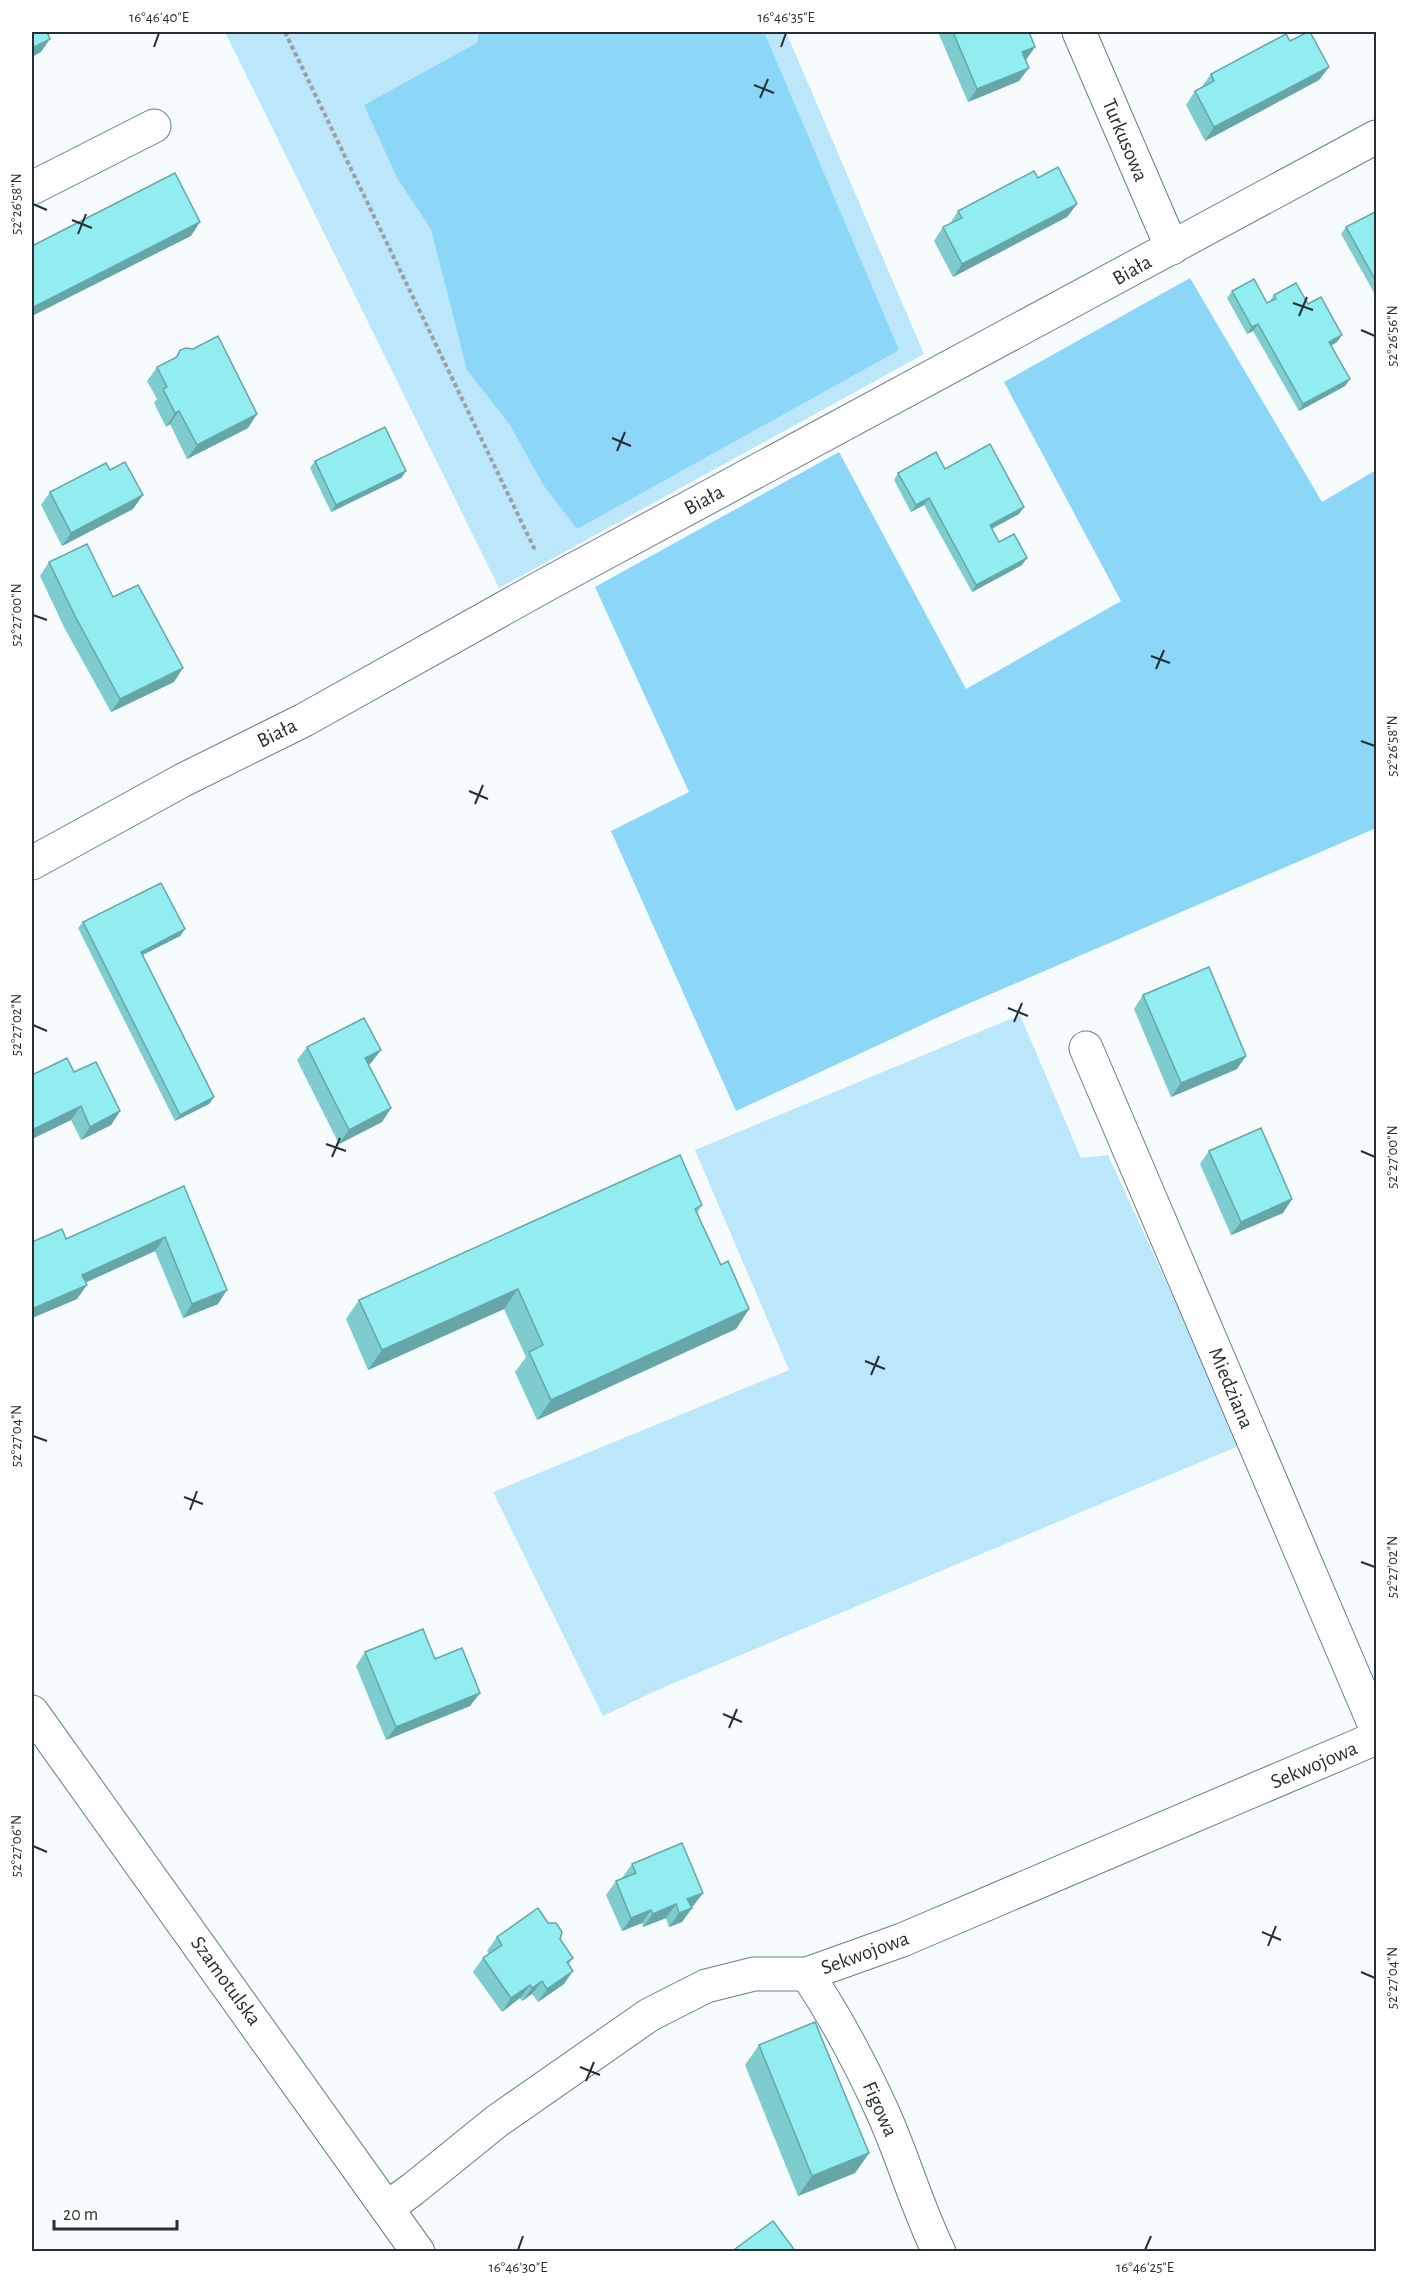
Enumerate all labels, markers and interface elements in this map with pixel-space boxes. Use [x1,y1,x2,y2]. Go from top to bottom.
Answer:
text: 16°46'40"E [129,10,189,25]
text: 16°46'35"E [757,10,815,25]
street label: Turkusowa [1098,96,1152,185]
text: 52°26'58"N [9,173,24,235]
street label: Biała [1109,251,1155,289]
text: 52°26'56"N [1385,305,1400,367]
street label: Biała [681,481,727,519]
text: 52°27'00"N [9,583,24,647]
street label: Biała [254,714,300,751]
text: 52°26'58"N [1385,715,1400,777]
text: 52°27'02"N [9,994,24,1056]
text: 52°27'00"N [1385,1125,1400,1189]
street label: Miedziana [1205,1344,1258,1432]
text: 52°27'04"N [9,1405,24,1467]
text: 52°27'02"N [1385,1536,1400,1598]
street label: Sekwojowa [1268,1737,1361,1793]
text: 52°27'06"N [9,1815,24,1877]
street label: Sekwojowa [818,1927,912,1979]
street label: Szamotulska [187,1933,265,2030]
text: 52°27'04"N [1385,1947,1400,2009]
street label: Figowa [859,2078,901,2140]
scale bar [54,2193,177,2231]
text: 20 m [63,2206,98,2224]
text: 16°46'30"E [489,2260,547,2275]
text: 16°46'25"E [1116,2260,1174,2275]

